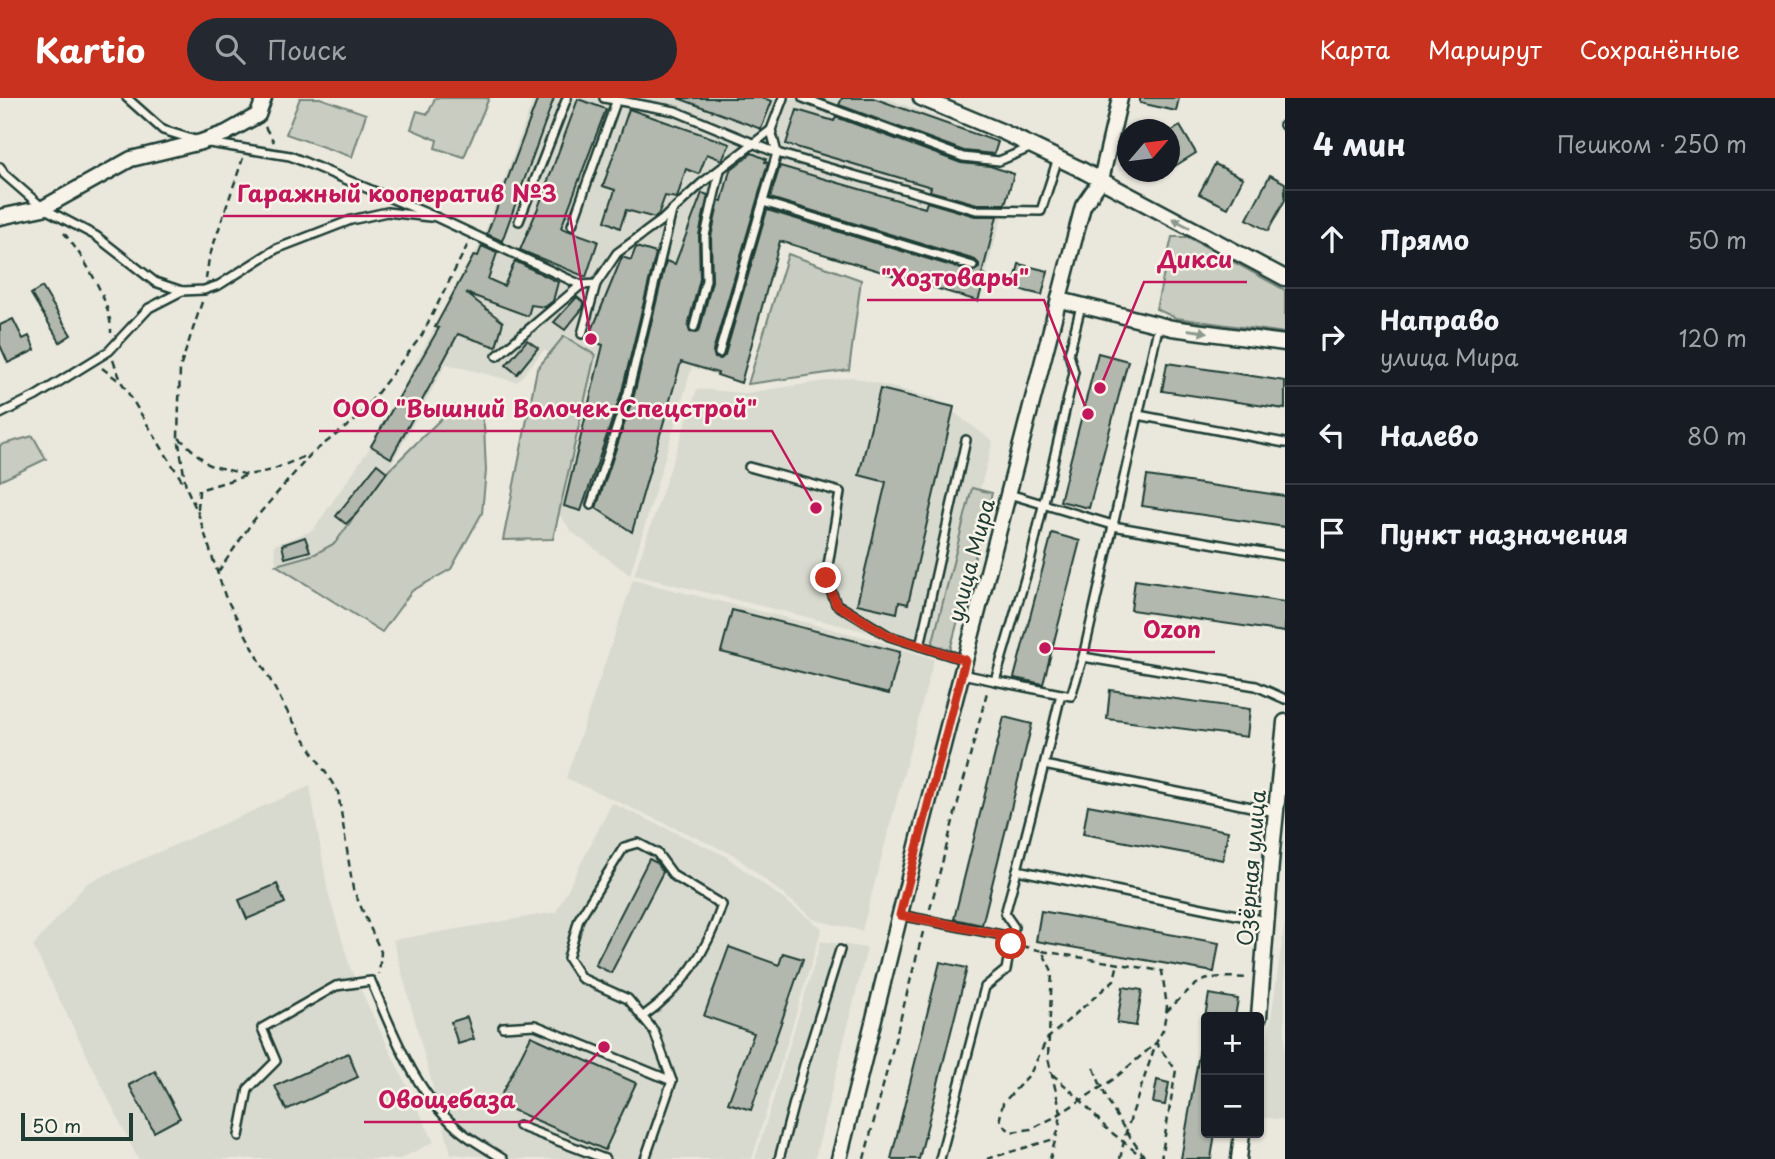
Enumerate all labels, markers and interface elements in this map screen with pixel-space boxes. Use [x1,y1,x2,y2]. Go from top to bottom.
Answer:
search box [187,18,677,81]
text: Kartio [35,24,145,74]
icon: search [211,30,249,68]
text: Поиск [267,30,346,69]
text: Карта [1319,31,1390,67]
text: Маршрут [1428,31,1542,67]
text: Сохранённые [1580,31,1740,67]
north arrow [1117,119,1180,182]
text: 4 мин [1313,121,1406,166]
text: Пешком · 250 m [1557,126,1747,161]
callout: Гаражный кооператив №3 [223,172,570,216]
text: Гаражный кооператив №3 [237,175,557,210]
one-way arrow [1171,218,1191,229]
icon: ahead [1313,220,1351,258]
text: Прямо [1380,220,1469,259]
text: 50 m [1687,222,1747,257]
callout: Дикси [1144,238,1247,282]
text: Дикси [1157,241,1232,276]
callout: "Хозтовары" [867,256,1044,300]
text: "Хозтовары" [881,259,1029,294]
text: Направо [1380,300,1499,339]
icon: right [1313,318,1351,356]
text: 120 m [1679,320,1747,355]
one-way arrow [1187,326,1209,337]
text: улица Мира [1380,339,1519,374]
callout: ООО "Вышний Волочек-Спецстрой" [319,387,772,431]
text: ООО "Вышний Волочек-Спецстрой" [333,390,757,425]
icon: left [1313,416,1351,454]
text: Налево [1380,416,1478,455]
text: 80 m [1687,418,1747,453]
street label: улица Мира [938,494,1002,625]
icon: arrive [1313,514,1351,552]
text: Пункт назначения [1380,514,1628,553]
route end [810,562,841,593]
callout: Ozon [1129,608,1215,652]
text: Ozon [1143,611,1201,646]
street label: Озёрная улица [1227,788,1273,947]
route start [995,928,1026,959]
map controls [1201,1012,1264,1138]
button: + [1201,1012,1264,1075]
button: − [1201,1075,1264,1138]
callout: Овощебаза [364,1078,530,1122]
text: Овощебаза [378,1081,516,1116]
scale bar [21,1110,133,1142]
text: 50 m [32,1111,81,1139]

